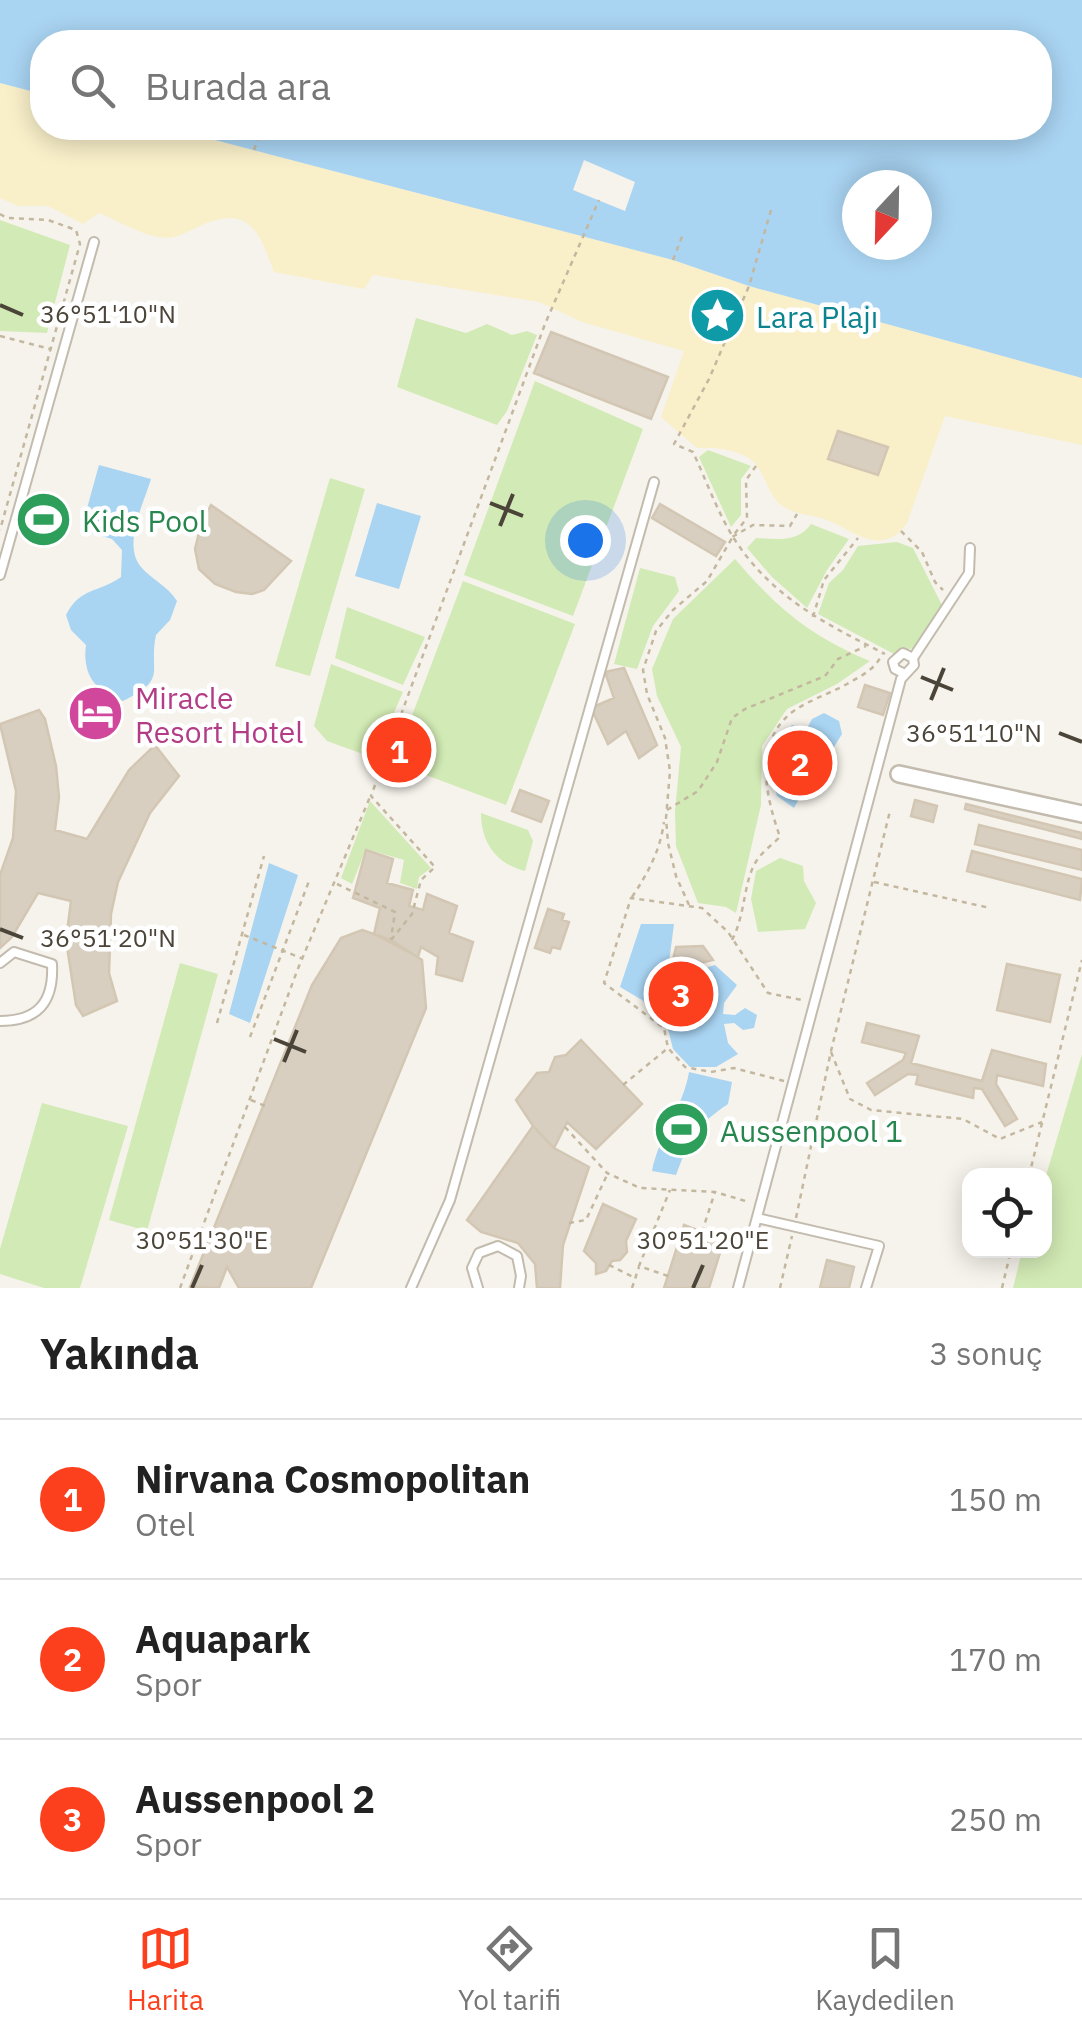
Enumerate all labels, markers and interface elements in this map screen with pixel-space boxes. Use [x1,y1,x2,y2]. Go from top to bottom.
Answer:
search box [30,30,1052,140]
icon: search [65,58,120,113]
text: Burada ara [145,61,331,110]
north arrow [842,170,932,260]
place icon: Lara Plajı [687,286,747,346]
text: 36°51'10"N [40,297,176,330]
place label: Lara Plajı [756,297,878,336]
sports icon: Kids Pool [13,490,73,550]
place label: Kids Pool [82,501,207,540]
your location [560,515,611,566]
place label: Miracle Resort Hotel [135,678,303,751]
hotel icon: Miracle Resort Hotel [66,684,126,744]
pin: 1 [366,712,432,788]
text: 36°51'10"N [906,716,1042,749]
pin: 2 [768,726,832,800]
text: 36°51'20"N [40,921,176,954]
pin: 3 [648,956,714,1032]
sports icon: Aussenpool 1 [651,1100,711,1160]
place label: Aussenpool 1 [720,1111,903,1150]
map controls [962,1168,1052,1258]
button: locate [962,1168,1052,1258]
text: 30°51'30"E [136,1223,268,1256]
text: 30°51'20"E [637,1223,769,1256]
text: Yakında [40,1326,199,1381]
text: 3 sonuç [929,1332,1042,1374]
text: Nirvana Cosmopolitan [135,1454,530,1503]
text: 1 [63,1478,82,1520]
text: 150 m [949,1478,1042,1520]
text: Otel [135,1503,195,1545]
text: Aquapark [135,1614,310,1663]
text: 2 [63,1638,82,1680]
text: 170 m [949,1638,1042,1680]
text: Spor [135,1663,202,1705]
text: Aussenpool 2 [135,1774,375,1823]
text: 3 [63,1798,82,1840]
text: 250 m [949,1798,1042,1840]
text: Spor [135,1823,202,1865]
tab: Harita [127,1921,204,2018]
tab: Yol tarifi [458,1921,561,2018]
tab: Kaydedilen [815,1921,955,2018]

